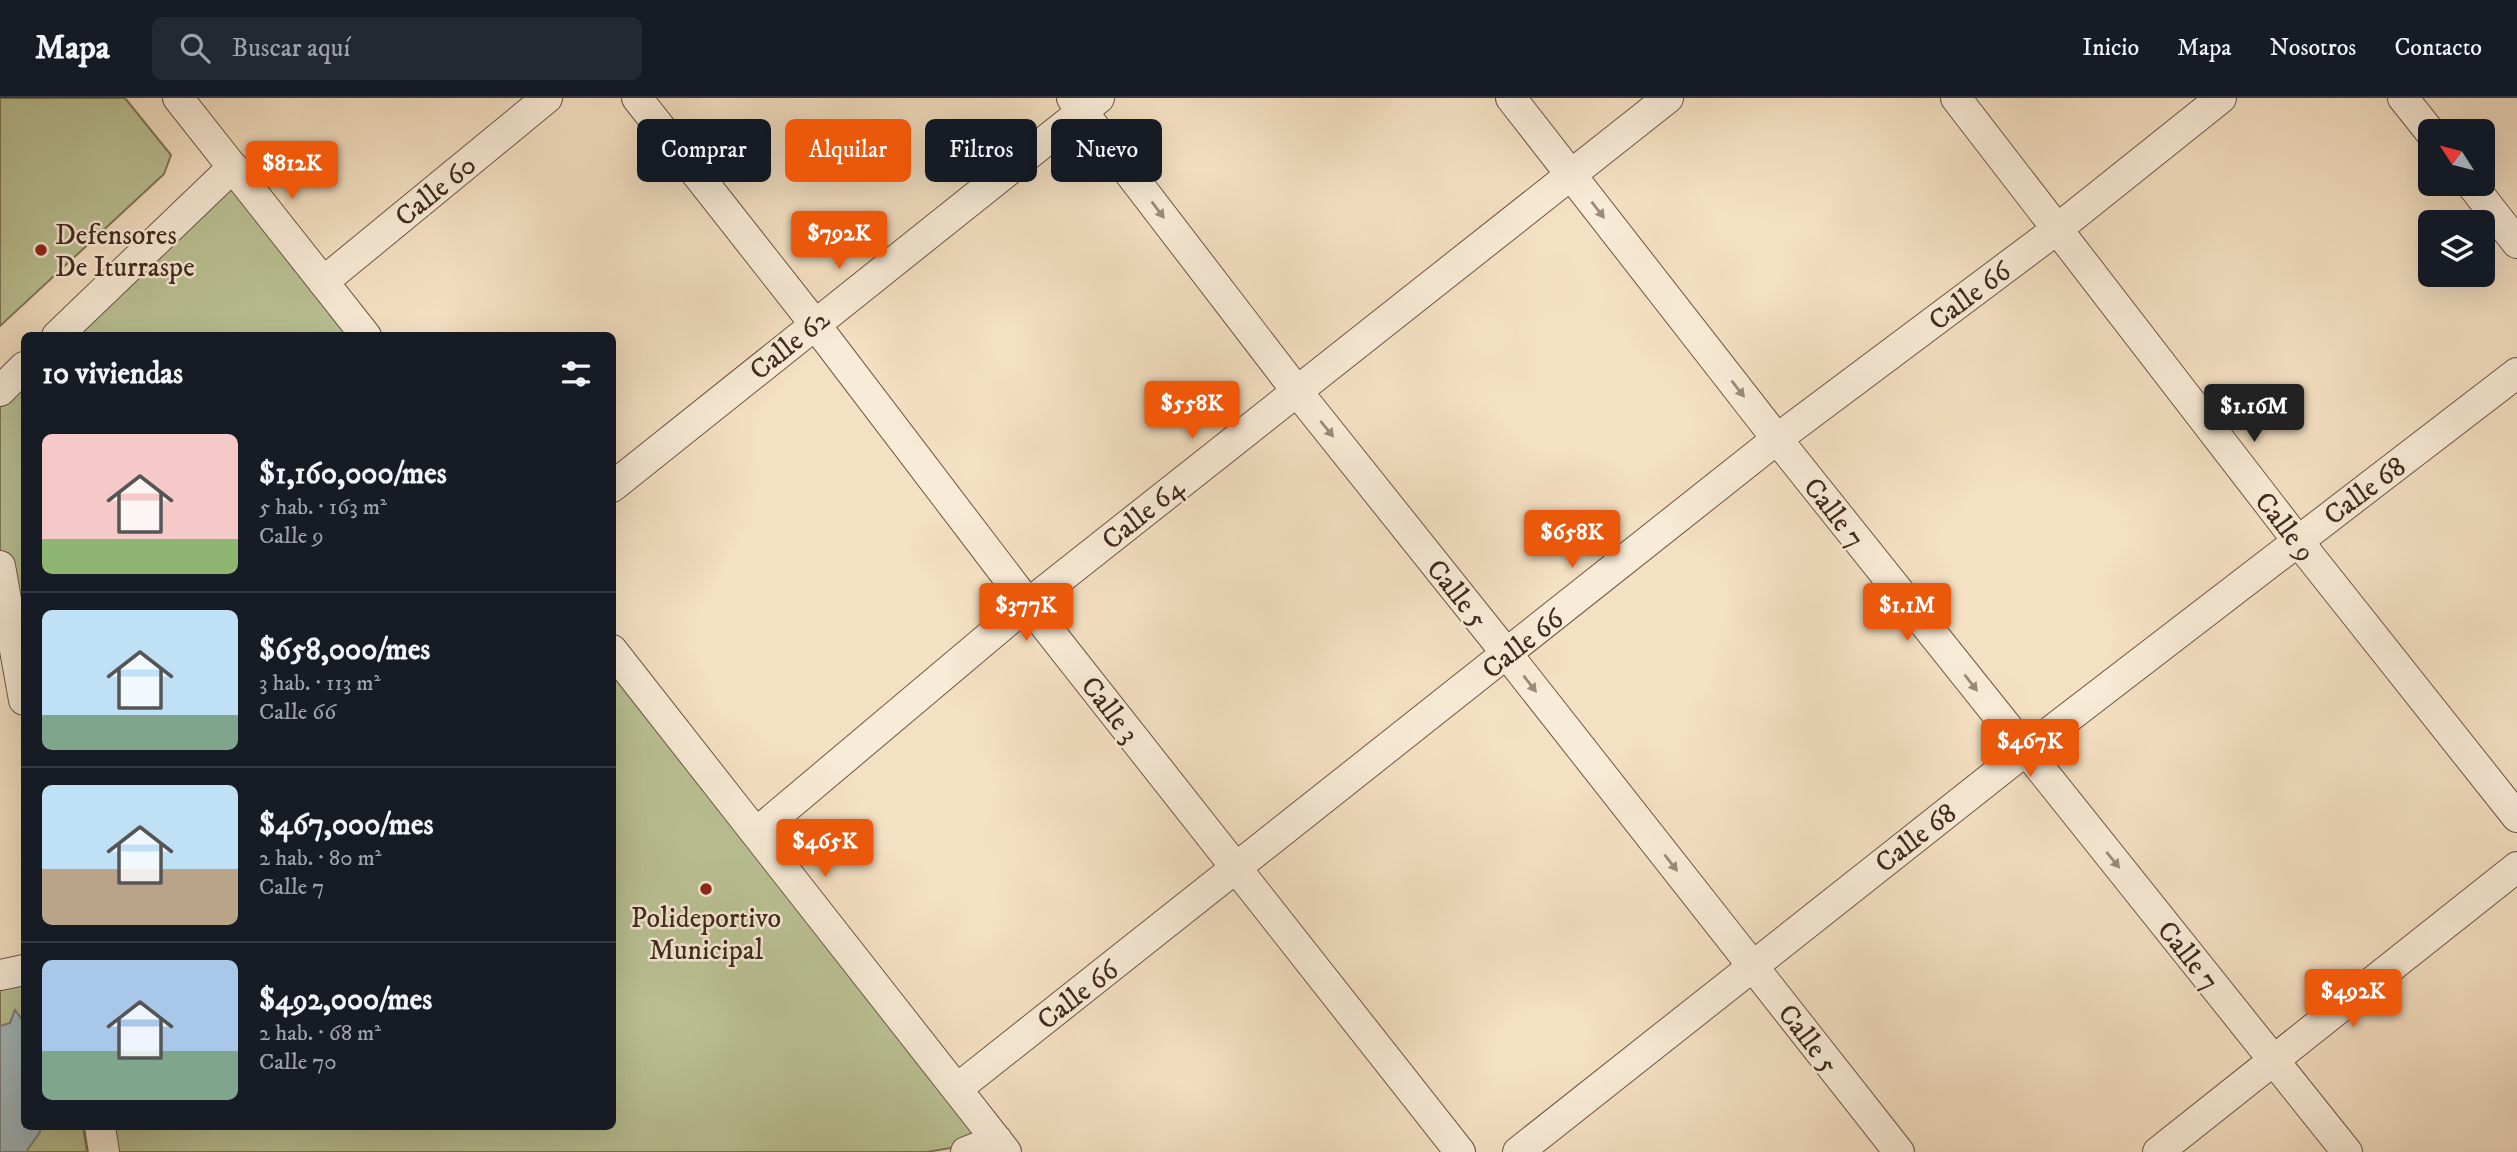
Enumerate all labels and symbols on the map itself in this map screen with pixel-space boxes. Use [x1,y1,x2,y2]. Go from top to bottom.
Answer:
north arrow [2418,119,2496,196]
pin: $812K [243,141,341,201]
street label: Calle 60 [388,148,484,234]
one-way arrow [1591,200,1606,218]
one-way arrow [1151,201,1166,219]
pin: $792K [790,212,888,271]
place label: Defensores De Iturraspe [55,218,195,285]
marker: Defensores De Iturraspe [33,242,49,258]
street label: Calle 66 [1922,253,2019,338]
street label: Calle 62 [743,302,837,388]
one-way arrow [1731,380,1745,398]
pin: $558K [1143,382,1241,441]
pin: $1.16M [2197,384,2311,444]
one-way arrow [1320,420,1335,438]
street label: Calle 68 [2317,449,2413,533]
street label: Calle 64 [1095,470,1192,558]
street label: Calle 7 [1796,471,1872,555]
street label: Calle 9 [2247,485,2323,569]
pin: $658K [1523,510,1621,570]
street label: Calle 5 [1418,552,1495,636]
pin: $377K [977,584,1075,643]
pin: $1.1M [1858,584,1956,643]
street label: Calle 66 [1475,601,1572,687]
street label: Calle 3 [1073,669,1147,750]
one-way arrow [1963,673,1978,691]
one-way arrow [1523,674,1538,692]
pin: $467K [1981,720,2079,779]
street label: Calle 68 [1868,796,1964,881]
pin: $465K [776,820,874,879]
one-way arrow [2105,852,2120,869]
one-way arrow [1663,853,1678,871]
marker: Polideportivo Municipal [698,881,714,897]
place label: Polideportivo Municipal [631,901,781,968]
street label: Calle 7 [2149,914,2226,998]
street label: Calle 66 [1030,952,1127,1038]
pin: $492K [2304,970,2402,1029]
street label: Calle 5 [1770,997,1846,1081]

